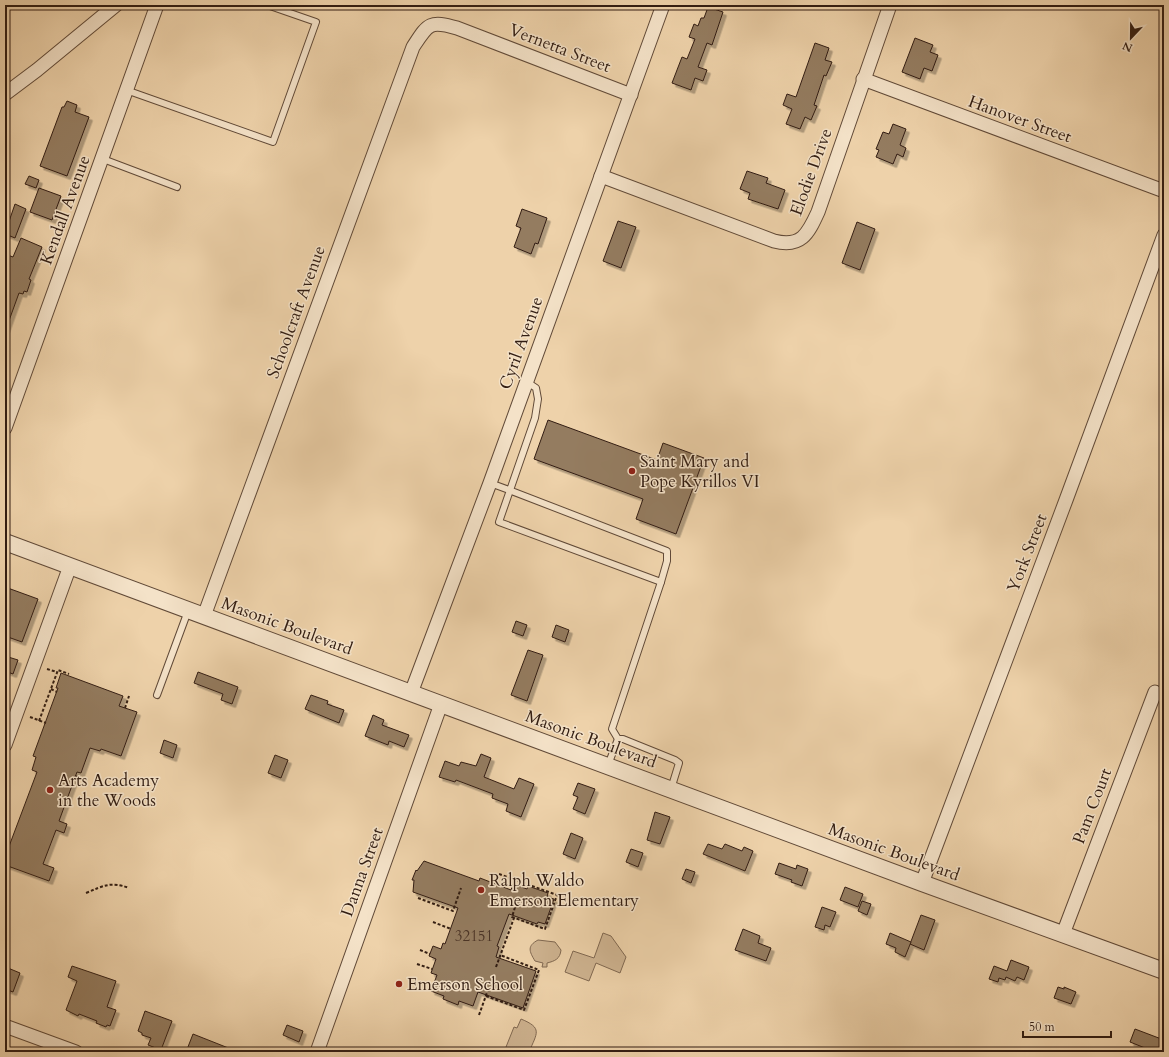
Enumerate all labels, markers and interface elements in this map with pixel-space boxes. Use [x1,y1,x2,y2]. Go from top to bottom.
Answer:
street label: Vernetta Street [506,18,615,78]
north arrow [1111,18,1151,58]
text: N [1120,38,1135,56]
street label: Hanover Street [965,90,1075,149]
street label: Elodie Drive [785,125,837,219]
street label: Kendall Avenue [35,152,95,268]
street label: Schoolcraft Avenue [261,242,331,382]
street label: Cyril Avenue [494,293,548,393]
place label: Saint Mary and Pope Kyrillos VI [640,450,760,493]
marker: Saint Mary and Pope Kyrillos VI [627,466,637,476]
street label: York Street [1001,510,1053,596]
street label: Masonic Boulevard [218,592,356,660]
street label: Masonic Boulevard [522,705,660,773]
street label: Pam Court [1067,764,1117,847]
place label: Arts Academy in the Woods [58,769,159,812]
marker: Arts Academy in the Woods [45,785,55,795]
street label: Masonic Boulevard [825,818,963,886]
street label: Danna Street [335,824,389,920]
place label: Ralph Waldo Emerson Elementary [489,869,639,912]
marker: Ralph Waldo Emerson Elementary [476,885,486,895]
house number: 32151 [455,926,493,946]
place label: Emerson School [407,973,524,996]
marker: Emerson School [394,979,404,989]
scale bar [1023,1013,1111,1039]
text: 50 m [1029,1019,1056,1035]

